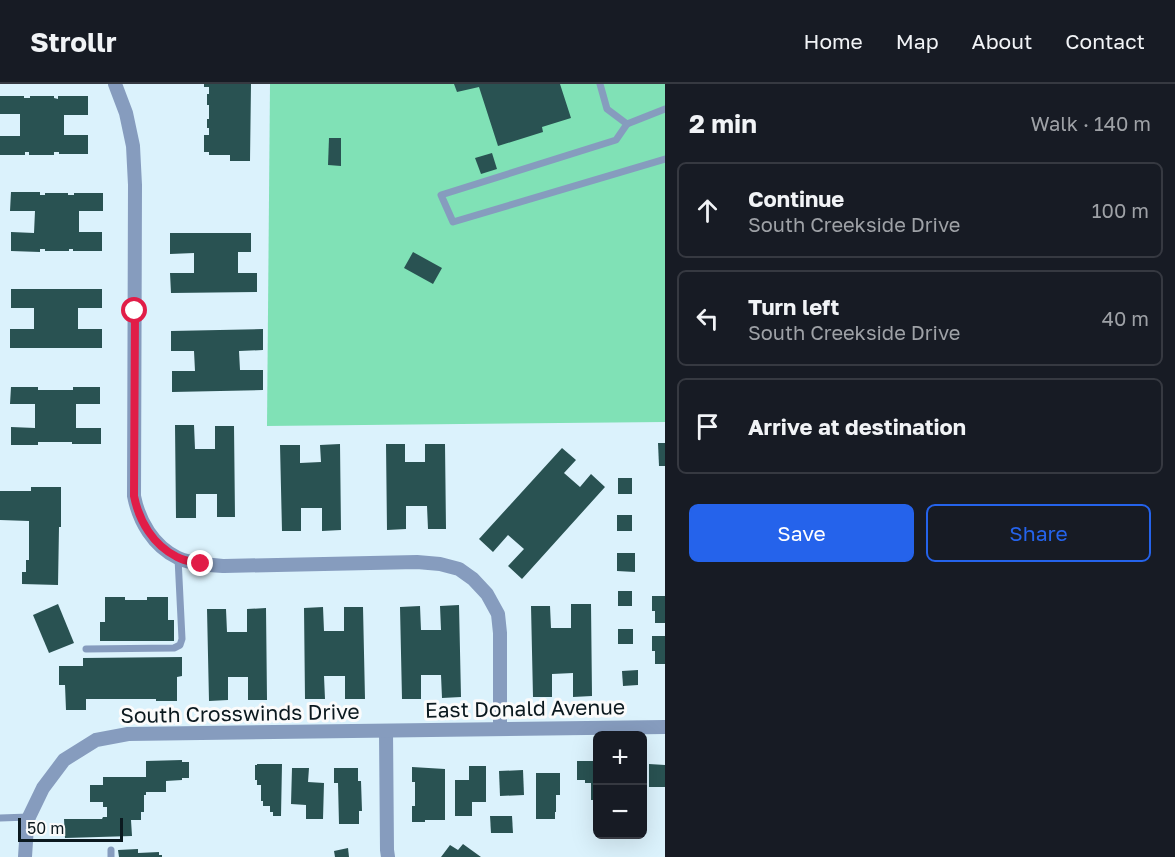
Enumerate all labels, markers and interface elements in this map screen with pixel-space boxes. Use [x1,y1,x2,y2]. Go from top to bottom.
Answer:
text: Strollr [30,25,117,58]
text: Home [803,28,863,54]
text: Map [896,28,939,54]
text: About [972,28,1032,54]
text: Contact [1065,28,1145,54]
text: 2 min [689,108,757,139]
text: Walk · 140 m [1031,111,1151,135]
text: Continue [748,185,844,212]
icon: ahead [691,194,724,227]
text: 100 m [1092,198,1149,222]
text: South Creekside Drive [748,212,960,236]
text: Turn left [748,293,839,320]
route start [121,297,147,323]
icon: left [691,302,724,335]
text: 40 m [1102,306,1149,330]
text: South Creekside Drive [748,320,960,344]
icon: arrive [691,410,724,443]
text: Arrive at destination [748,413,966,440]
button: Save [689,504,914,562]
button: Share [926,504,1151,562]
route end [187,550,213,576]
street label: East Donald Avenue [425,693,625,723]
street label: South Crosswinds Drive [120,698,360,728]
map controls [593,731,647,839]
button: + [593,731,647,785]
button: − [593,785,647,839]
scale bar [18,815,123,842]
text: 50 m [27,818,64,838]

